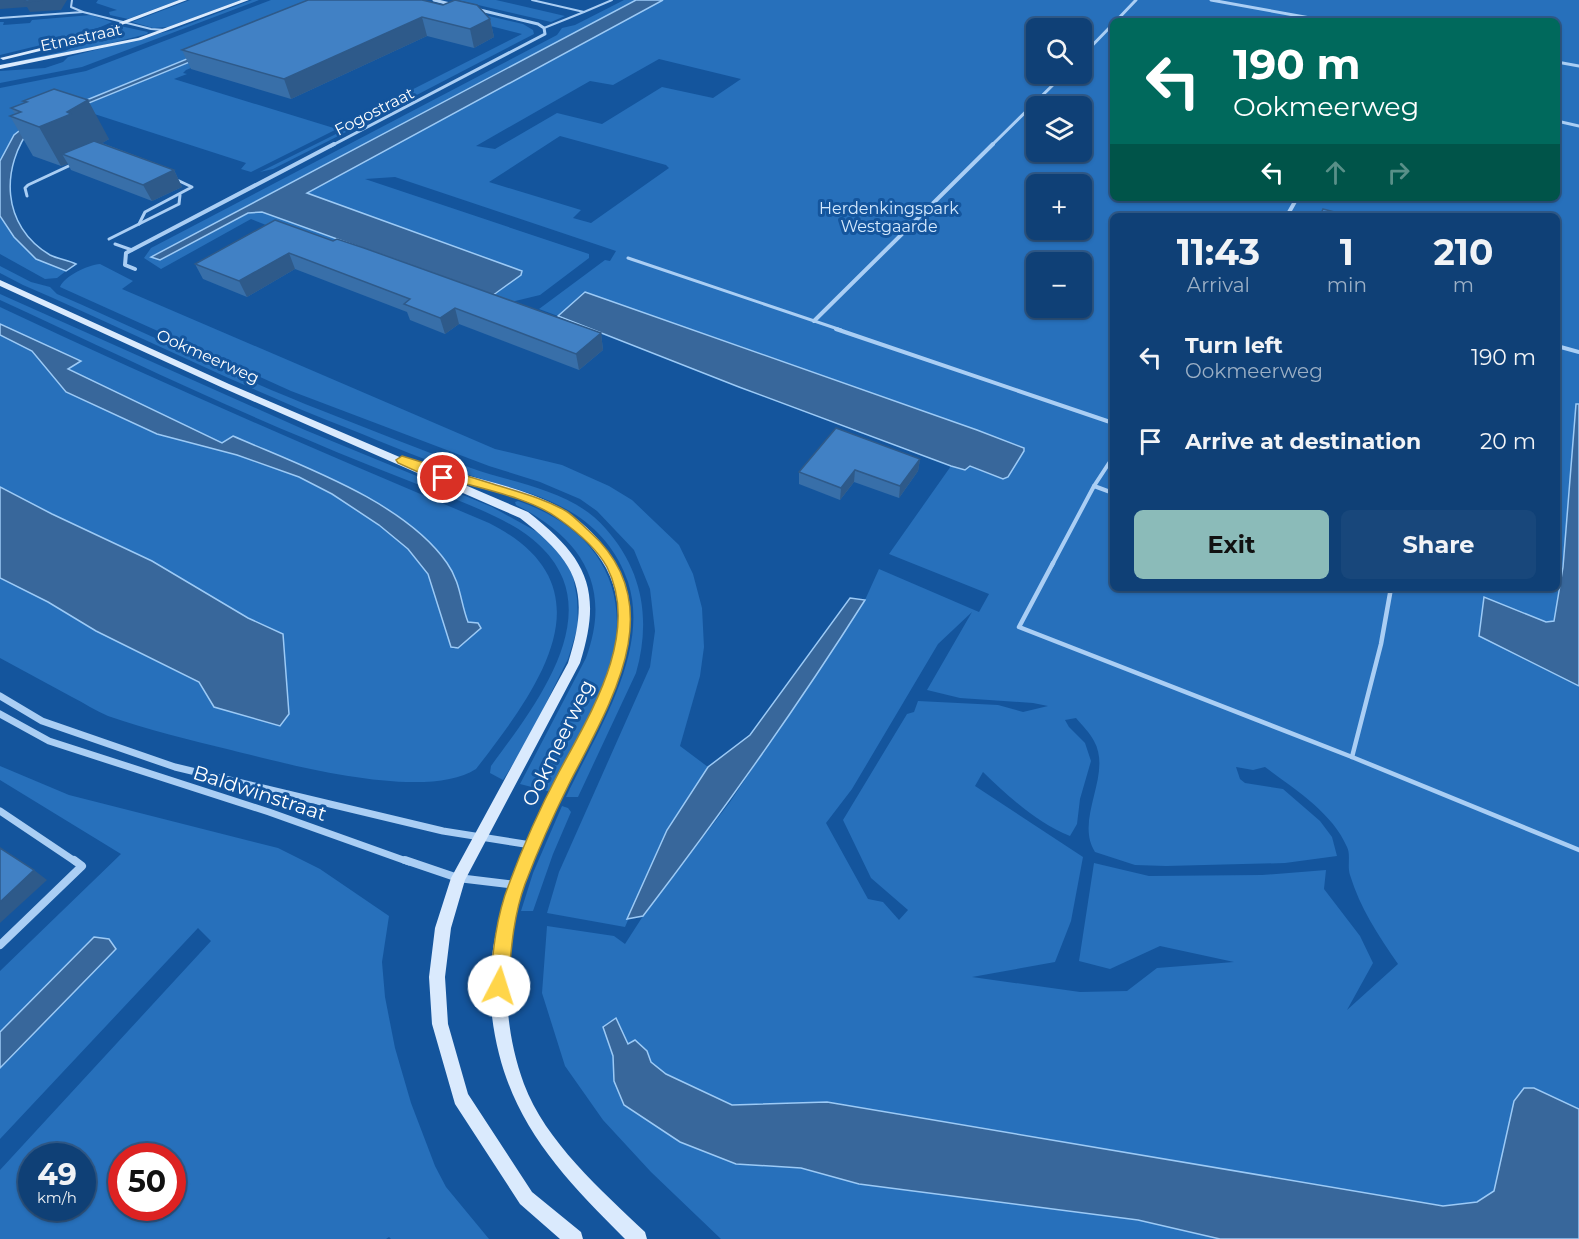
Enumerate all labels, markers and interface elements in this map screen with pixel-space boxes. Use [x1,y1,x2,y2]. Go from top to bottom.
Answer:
map controls [1026,18,1092,318]
button: search [1026,18,1092,84]
street label: Etnastraat [39,19,124,55]
text: 190 m [1233,38,1361,90]
icon: left [1134,42,1212,120]
street label: Fogostraat [331,83,417,140]
text: Ookmeerweg [1233,90,1419,123]
button: layers [1026,96,1092,162]
icon: left [1256,156,1289,189]
icon: ahead [1319,156,1352,189]
icon: right [1382,156,1415,189]
button: + [1026,174,1092,240]
park label: Herdenkingspark Westgaarde [819,199,959,236]
text: 11:43 [1177,230,1260,274]
text: 1 [1340,230,1354,274]
text: 210 [1434,230,1493,274]
button: − [1026,252,1092,318]
text: Arrival [1187,273,1250,297]
text: min [1327,273,1367,297]
text: m [1453,273,1474,297]
street label: Ookmeerweg [154,325,262,388]
text: Turn left [1185,332,1283,359]
icon: left [1134,341,1167,374]
text: 190 m [1471,344,1536,371]
text: Ookmeerweg [1185,359,1323,383]
icon: arrive [1134,425,1167,458]
text: Arrive at destination [1185,428,1421,455]
text: 20 m [1480,428,1536,455]
pin [417,452,468,503]
icon: arrive [426,461,459,494]
button: Exit [1134,510,1329,579]
button: Share [1341,510,1536,579]
street label: Ookmeerweg [517,676,599,810]
street label: Baldwinstraat [190,760,330,826]
position arrow [467,954,531,1018]
speed limit sign: 50 [108,1143,186,1221]
text: 49 [37,1156,77,1193]
text: km/h [37,1188,77,1207]

